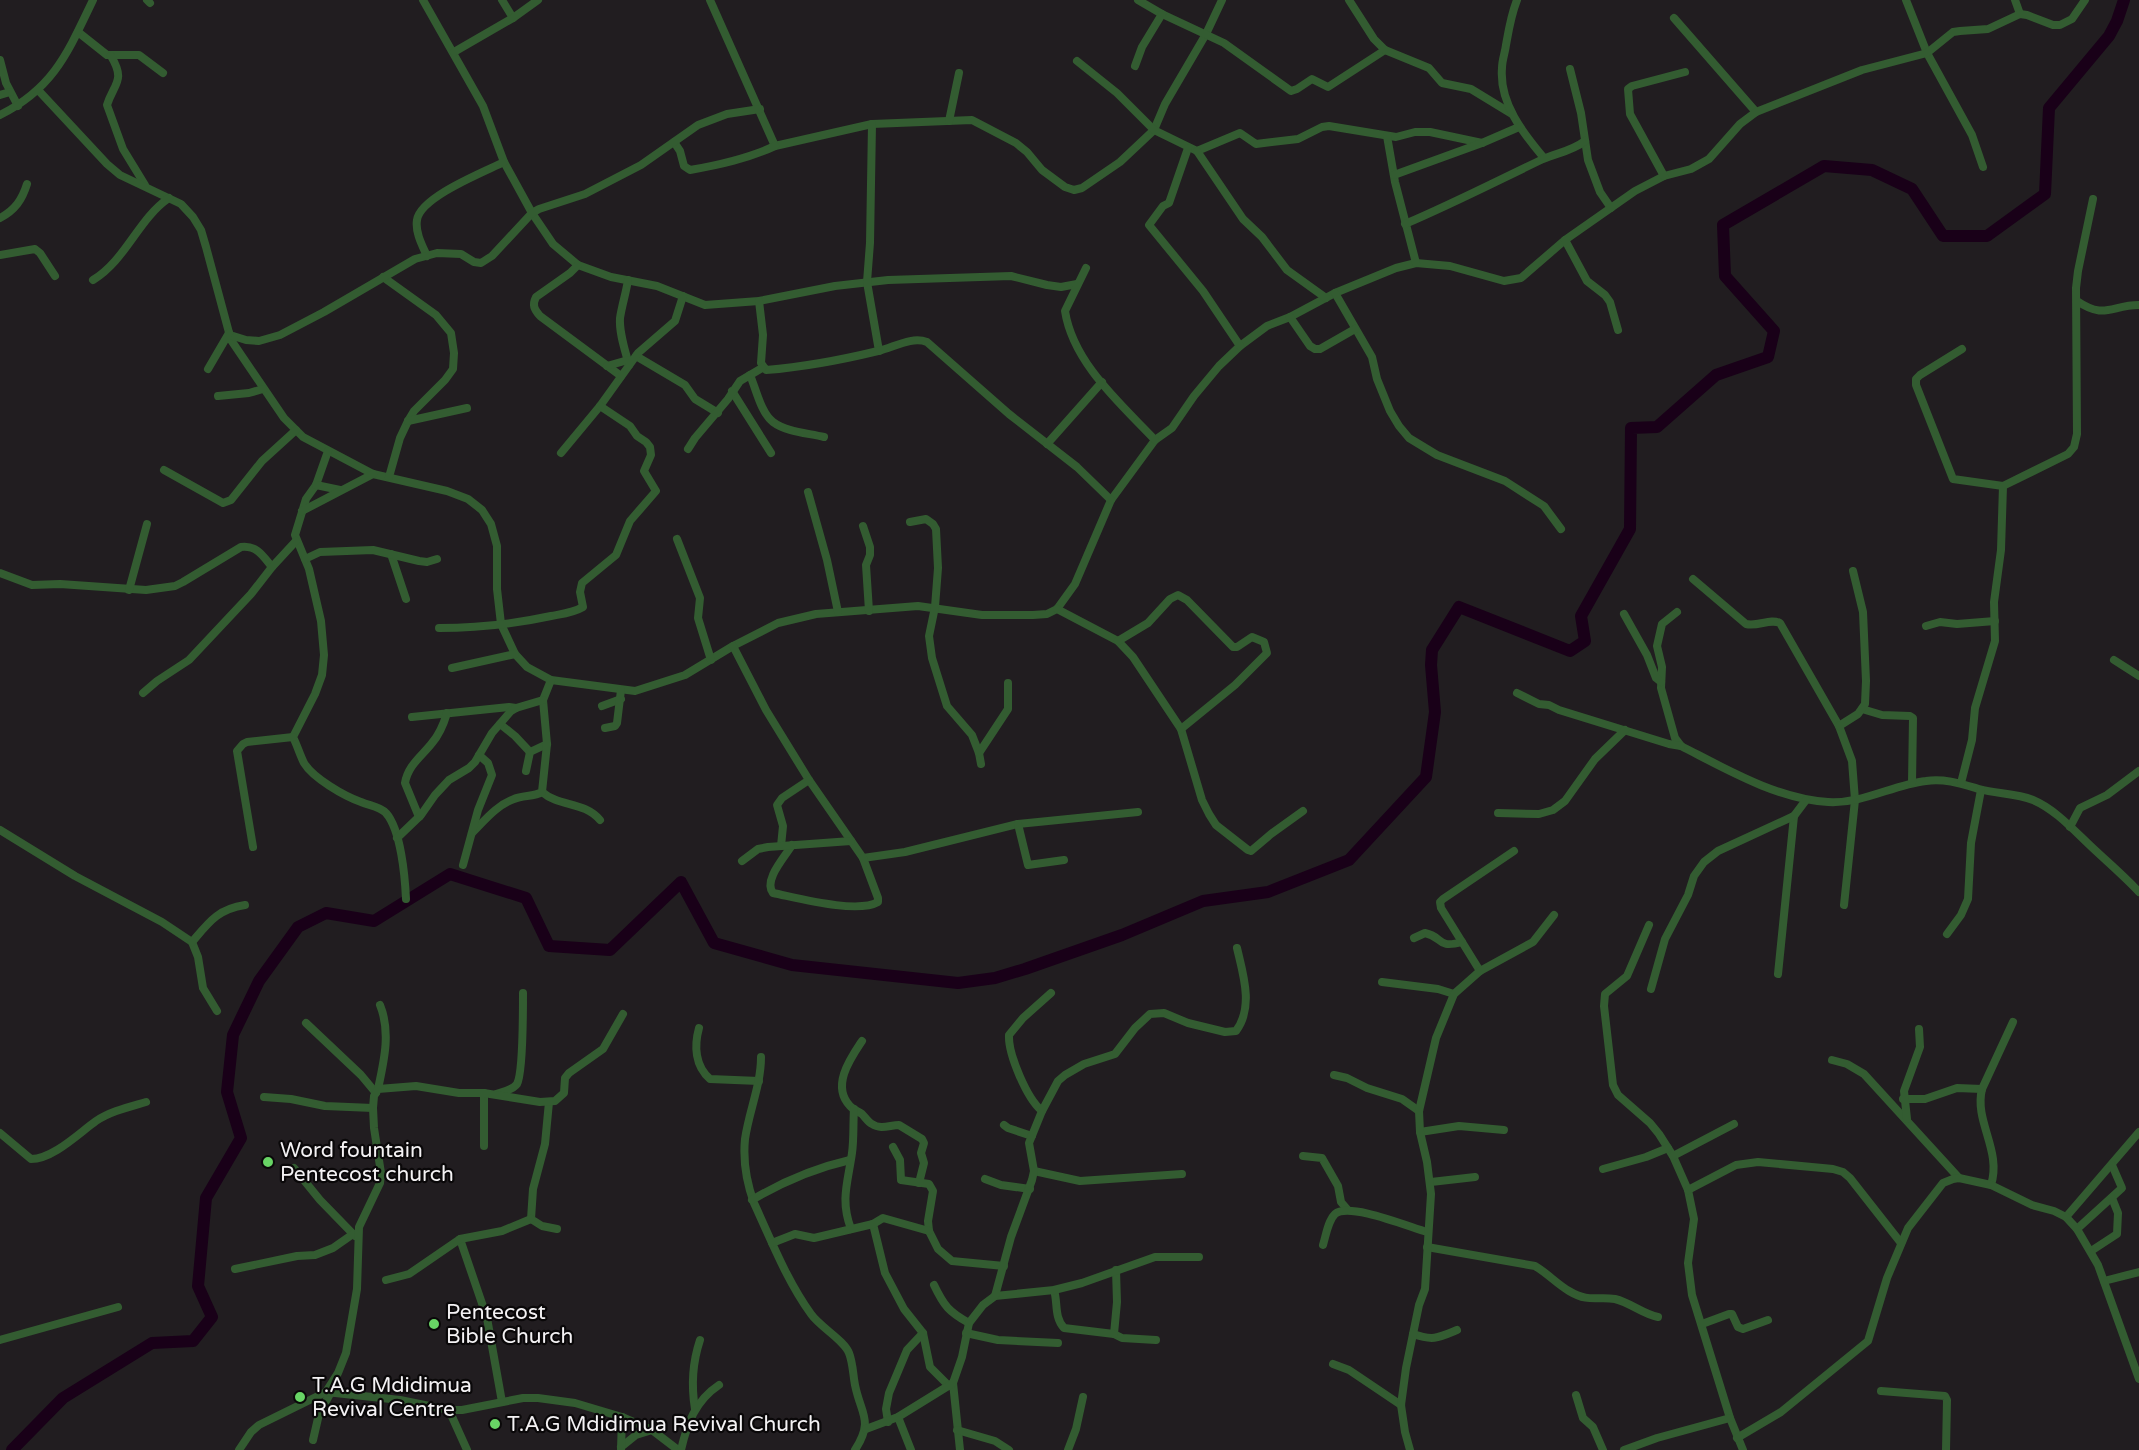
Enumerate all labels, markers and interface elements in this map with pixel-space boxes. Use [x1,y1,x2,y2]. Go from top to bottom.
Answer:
place label: Word fountain Pentecost church [280,1138,454,1187]
marker: Word fountain Pentecost church [261,1155,275,1169]
place label: Pentecost Bible Church [446,1300,573,1349]
marker: Pentecost Bible Church [427,1317,441,1331]
place label: T.A.G Mdidimua Revival Centre [312,1373,472,1422]
marker: T.A.G Mdidimua Revival Centre [293,1390,307,1404]
place label: T.A.G Mdidimua Revival Church [507,1412,821,1437]
marker: T.A.G Mdidimua Revival Church [488,1417,502,1431]

